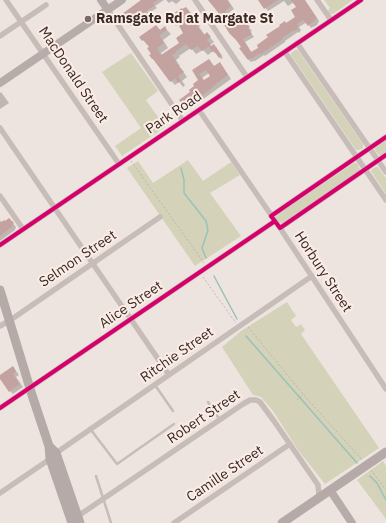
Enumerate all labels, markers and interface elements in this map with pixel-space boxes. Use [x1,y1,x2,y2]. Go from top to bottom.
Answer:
place label: Ramsgate Rd at Margate St [96,11,273,27]
marker: Ramsgate Rd at Margate St [83,14,93,24]
street label: MacDonald Street [35,24,111,126]
street label: Park Road [143,88,205,138]
street label: Selmon Street [36,227,120,291]
street label: Horbury Street [291,228,355,316]
street label: Alice Street [96,278,166,332]
street label: Ritchie Street [137,324,217,386]
street label: Robert Street [164,386,244,448]
street label: Camille Street [183,442,267,506]

